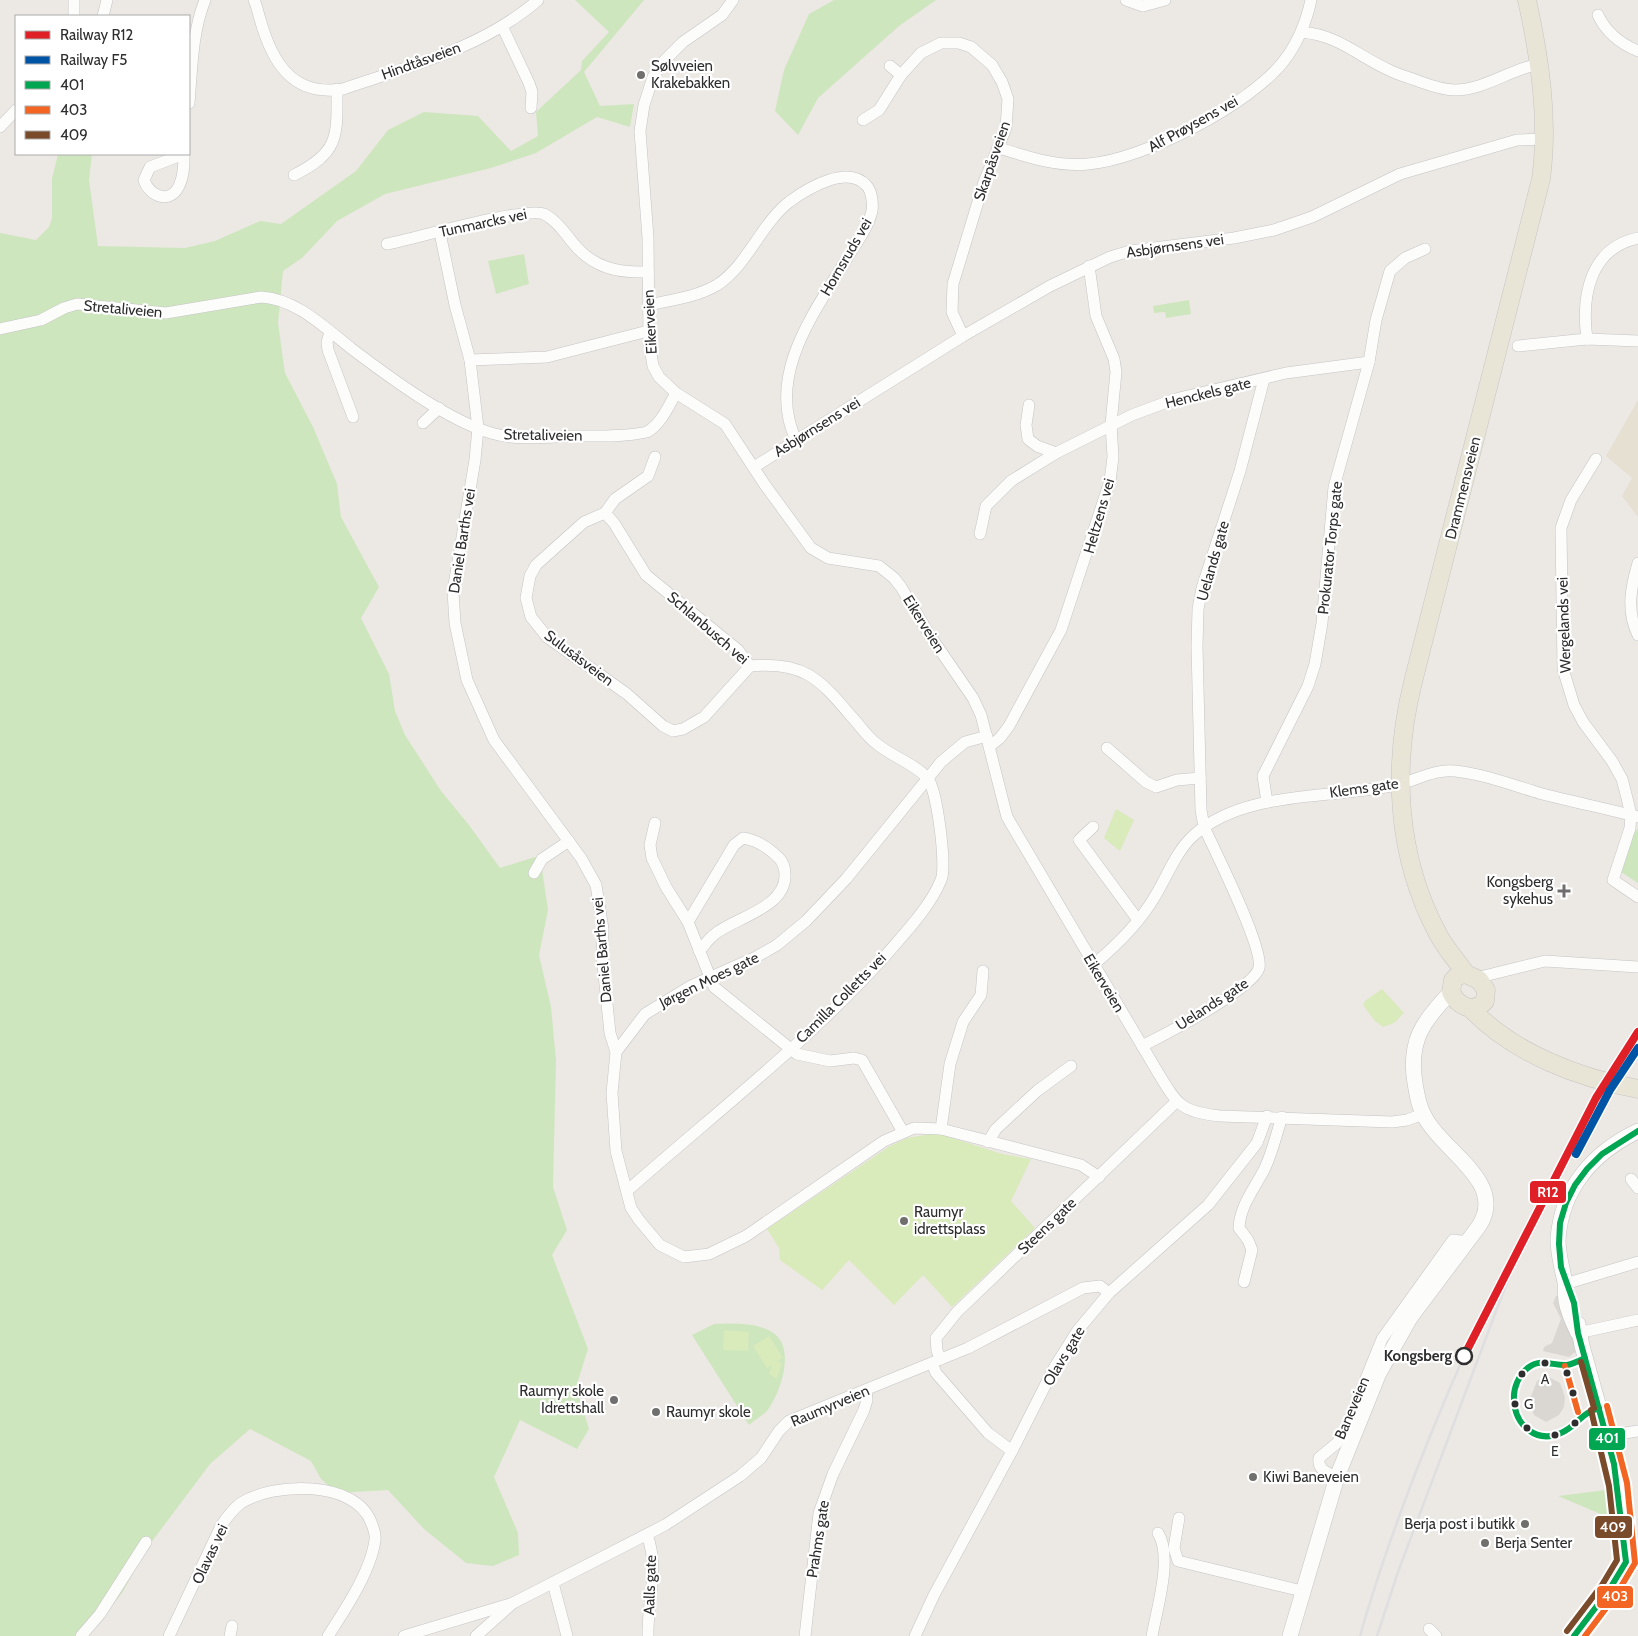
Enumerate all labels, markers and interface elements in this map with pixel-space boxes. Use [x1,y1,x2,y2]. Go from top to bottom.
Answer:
legend [15,15,190,155]
text: Railway R12 [60,26,133,44]
street label: Hindtåsveien [379,38,463,84]
text: Railway F5 [60,51,127,69]
place label: Sølvveien Krakebakken [651,57,730,92]
marker: Sølvveien Krakebakken [635,69,647,81]
text: 401 [60,76,84,94]
street label: Alf Prøysens vei [1145,92,1241,156]
text: 403 [60,101,87,119]
street label: Skarpåsveien [970,119,1014,203]
text: 409 [60,126,88,144]
street label: Tunmarcks vei [438,205,528,241]
street label: Hornsruds vei [817,215,875,299]
street label: Asbjørnsens vei [1125,230,1225,262]
street label: Eikerveien [639,289,661,355]
street label: Stretaliveien [83,297,163,321]
street label: Henckels gate [1163,374,1253,412]
street label: Asbjørnsens vei [771,393,863,461]
street label: Stretaliveien [503,425,583,445]
street label: Drammensveien [1442,435,1484,541]
street label: Heltzens vei [1080,476,1118,556]
street label: Prokurator Torps gate [1314,480,1346,615]
street label: Daniel Barths vei [445,487,479,595]
street label: Uelands gate [1193,519,1233,603]
street label: Wergelands vei [1553,577,1575,673]
street label: Schlanbusch vei [664,588,752,668]
street label: Eikerveien [899,592,949,656]
street label: Sulusåsveien [541,626,617,690]
street label: Klems gate [1328,774,1400,802]
place label: Kongsberg sykehus [1487,873,1554,908]
marker: Kongsberg sykehus [1557,884,1571,898]
street label: Daniel Barths vei [588,896,616,1004]
street label: Jørgen Moes gate [656,948,762,1012]
street label: Camilla Colletts vei [792,949,890,1047]
street label: Eikerveien [1080,951,1128,1015]
street label: Uelands gate [1172,974,1252,1034]
line badge: R12 [1529,1180,1567,1204]
text: R12 [1537,1183,1559,1201]
street label: Steens gate [1014,1194,1080,1258]
place label: Raumyr idrettsplass [914,1203,986,1238]
marker: Raumyr idrettsplass [898,1215,910,1227]
street label: Olavs gate [1039,1323,1089,1389]
place label: Kongsberg [1384,1347,1452,1365]
marker: Kongsberg [1455,1347,1473,1365]
marker: A [1540,1358,1550,1368]
unlabelled marker [1562,1368,1572,1378]
unlabelled marker [1517,1369,1527,1379]
place label: A [1541,1370,1550,1388]
street label: Baneveien [1331,1374,1373,1442]
street label: Raumyrveien [788,1381,872,1431]
place label: Raumyr skole Idrettshall [519,1382,604,1417]
unlabelled marker [1568,1388,1578,1398]
marker: Raumyr skole Idrettshall [608,1394,620,1406]
place label: G [1524,1395,1533,1413]
marker: G [1510,1399,1520,1409]
place label: Raumyr skole [666,1403,751,1421]
marker: Raumyr skole [650,1406,662,1418]
unlabelled marker [1570,1418,1580,1428]
unlabelled marker [1522,1423,1532,1433]
line badge: 401 [1588,1427,1626,1451]
text: 401 [1595,1429,1619,1447]
marker: E [1550,1430,1560,1440]
place label: E [1551,1442,1559,1460]
place label: Kiwi Baneveien [1263,1468,1359,1486]
marker: Kiwi Baneveien [1247,1471,1259,1483]
street label: Prahms gate [803,1499,833,1579]
place label: Berja post i butikk [1404,1515,1515,1533]
line badge: 409 [1594,1515,1633,1539]
marker: Berja post i butikk [1519,1518,1531,1530]
text: 409 [1600,1518,1626,1536]
street label: Olavas vei [188,1521,232,1587]
place label: Berja Senter [1495,1534,1573,1552]
marker: Berja Senter [1479,1537,1491,1549]
street label: Aalls gate [640,1554,660,1615]
line badge: 403 [1596,1585,1634,1609]
text: 403 [1602,1587,1628,1605]

